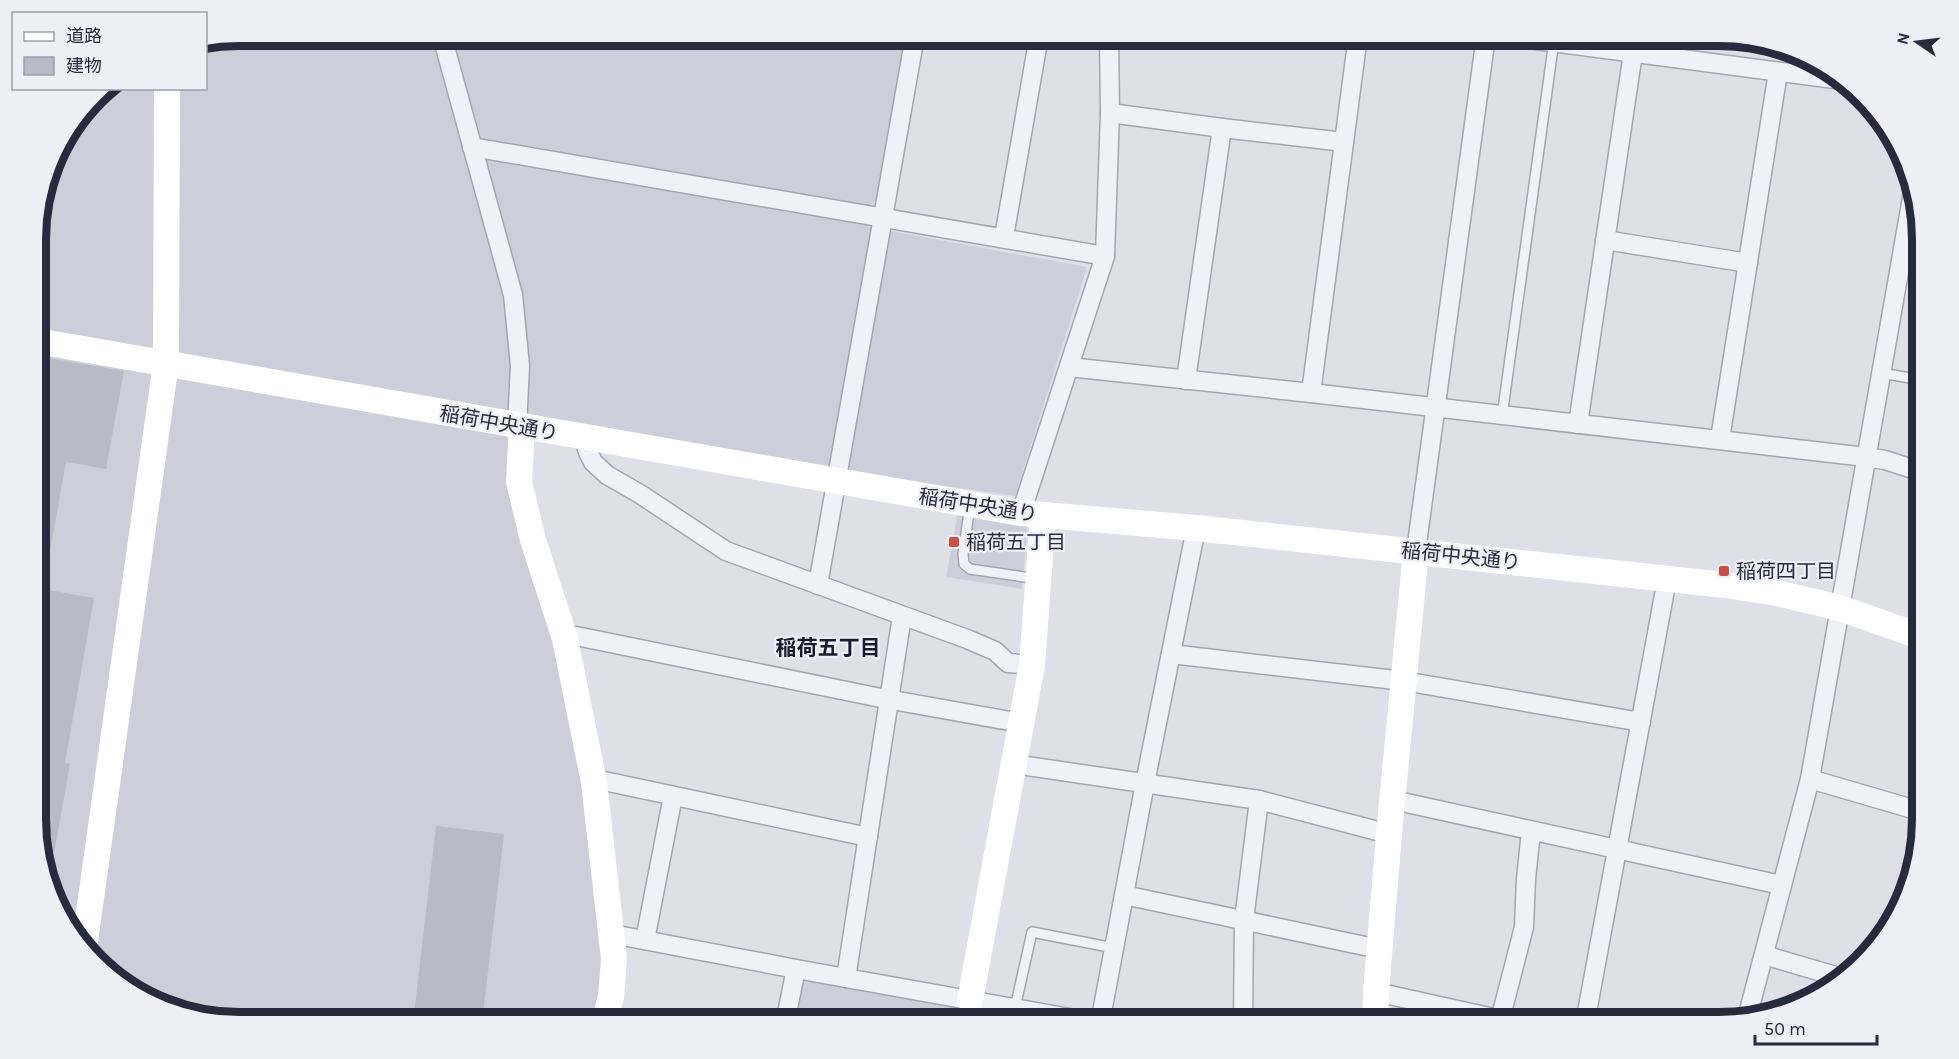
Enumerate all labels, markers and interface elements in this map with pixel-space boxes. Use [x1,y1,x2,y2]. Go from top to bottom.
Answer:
legend [12,12,207,90]
north arrow [1887,12,1947,72]
text: 道路 [66,25,102,47]
text: N [1892,31,1914,46]
text: 建物 [66,55,102,77]
street label: 稲荷中央通り [438,402,560,445]
street label: 稲荷中央通り [917,485,1039,526]
place label: 稲荷五丁目 [966,531,1066,554]
marker: 稲荷五丁目 [947,535,961,549]
street label: 稲荷中央通り [1400,539,1522,574]
place label: 稲荷四丁目 [1736,560,1836,583]
marker: 稲荷四丁目 [1717,564,1731,578]
district label: 稲荷五丁目 [776,636,881,660]
scale bar [1755,1008,1876,1046]
text: 50 m [1764,1018,1806,1040]

